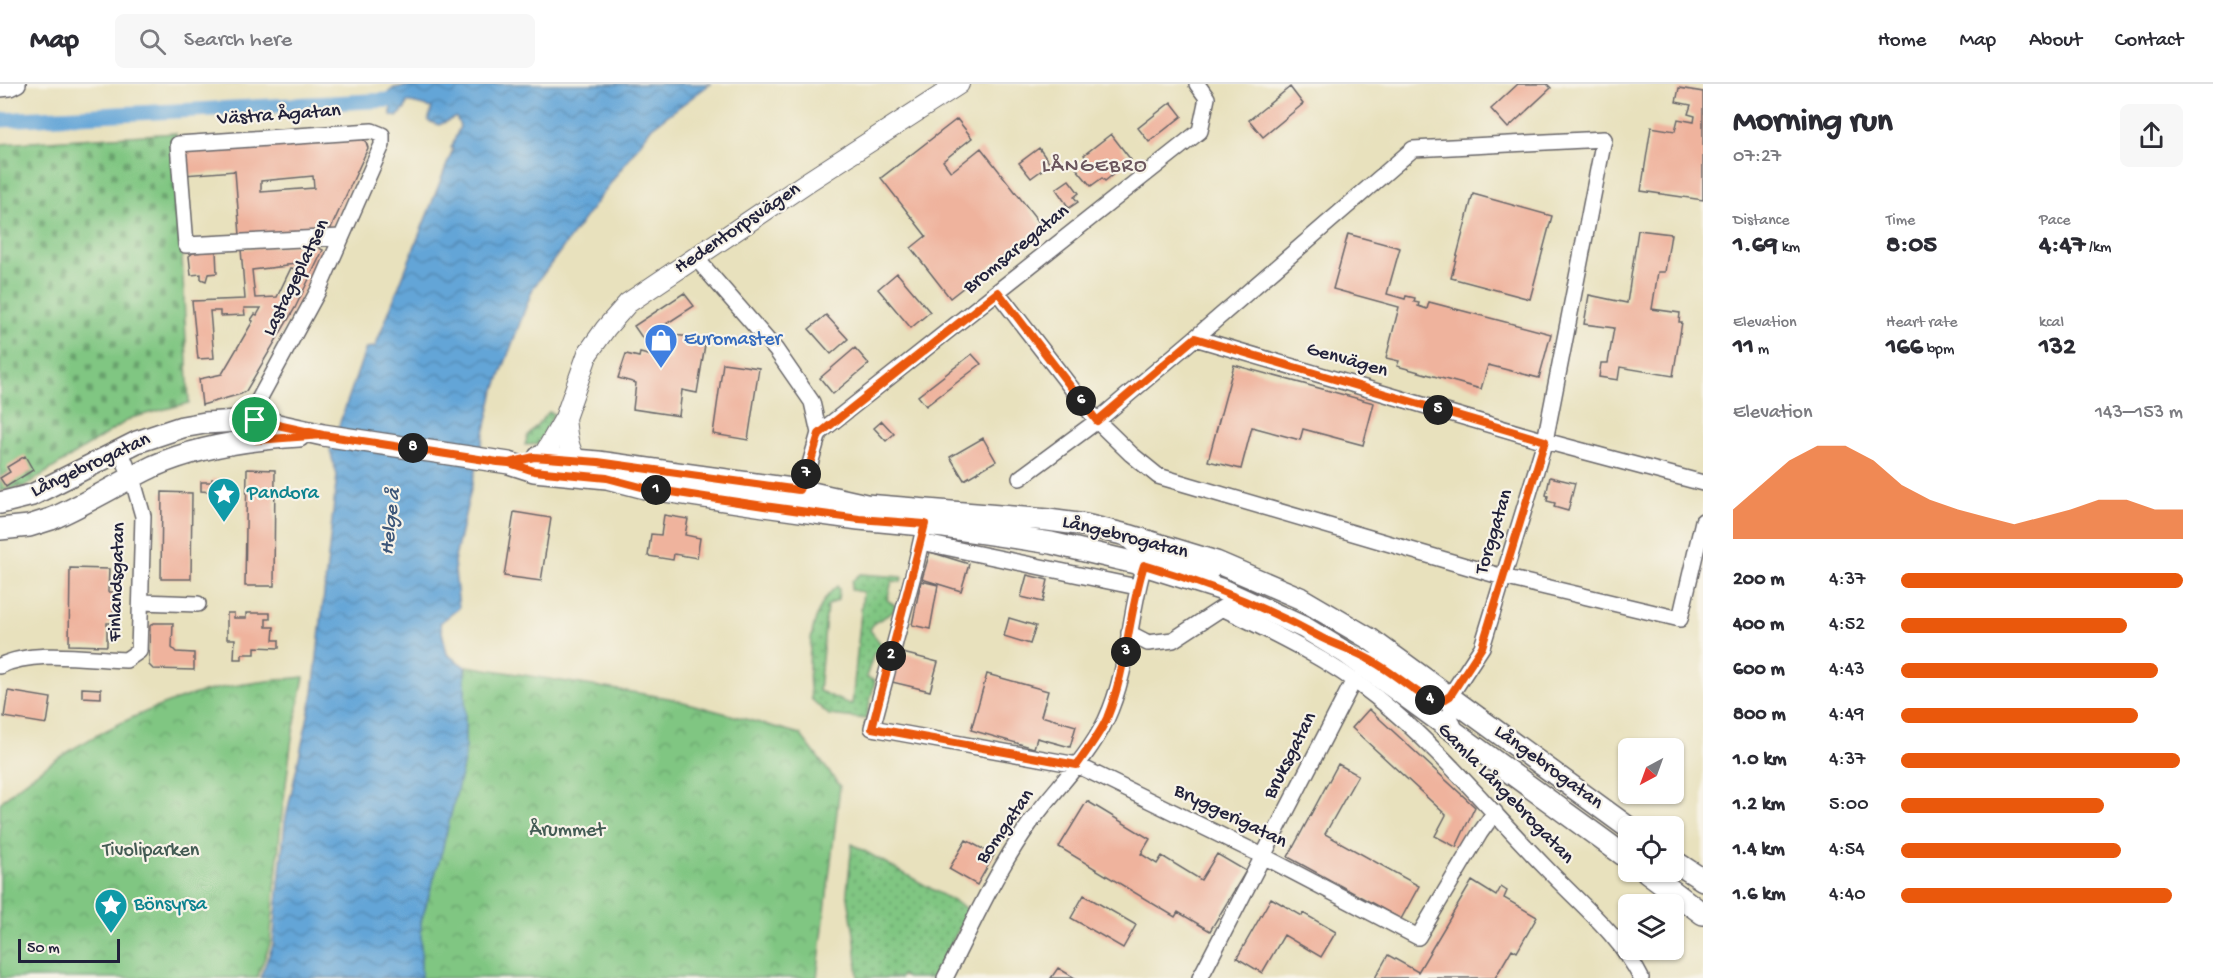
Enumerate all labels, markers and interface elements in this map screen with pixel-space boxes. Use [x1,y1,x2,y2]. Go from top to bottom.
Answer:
search box [115,14,535,68]
text: Map [30,25,79,58]
icon: search [136,25,169,58]
text: Search here [184,28,292,54]
text: Home [1878,29,1926,54]
text: Map [1959,29,1996,54]
text: About [2029,29,2082,54]
text: Contact [2115,29,2183,54]
street label: Västra Ågatan [215,97,342,132]
text: Morning run [1733,104,1893,142]
button: share [2120,104,2183,167]
text: 07:27 [1733,146,1781,169]
district label: LÅNGEBRO [1042,153,1148,180]
street label: Hedentorpsvägen [671,178,806,280]
street label: Bromsaregatan [959,200,1075,300]
text: Distance [1733,212,1790,231]
text: Time [1886,212,1915,231]
text: Pace [2039,212,2070,231]
street label: Lastageplatsen [259,215,335,340]
text: 1.69 [1733,231,1778,262]
text: 8:05 [1886,231,1937,262]
text: 4:47 [2039,231,2085,262]
text: km [1778,239,1800,258]
text: /km [2085,239,2111,258]
text: Elevation [1733,314,1797,333]
text: Heart rate [1886,314,1958,333]
text: kcal [2039,314,2064,333]
shop icon: Euromaster [643,322,679,369]
place label: Euromaster [684,329,783,352]
text: 11 [1733,333,1754,364]
text: 166 [1886,333,1923,364]
text: 132 [2039,333,2076,364]
street label: Genvägen [1304,338,1391,384]
text: m [1754,341,1769,360]
text: bpm [1923,341,1954,360]
pin: 6 [1066,386,1096,416]
text: 6 [1077,391,1085,410]
pin [229,394,280,445]
pin: 5 [1423,395,1453,425]
text: 5 [1434,400,1442,419]
text: Elevation [1733,402,1813,425]
text: 143–153 m [2095,402,2183,425]
icon: arrive [238,403,271,436]
street label: Långebrogatan [27,427,155,504]
pin: 8 [398,433,428,463]
text: 8 [409,438,417,457]
pin: 7 [791,459,821,489]
text: 7 [802,464,810,483]
pin: 1 [641,475,671,505]
place icon: Pandora [206,476,242,523]
text: 1 [653,480,659,499]
place label: Pandora [246,483,320,506]
water label: Helge å [376,486,408,557]
street label: Torggatan [1471,486,1519,578]
street label: Långebrogatan [1060,510,1191,565]
street label: Finlandsgatan [104,521,132,643]
text: 200 m [1733,569,1784,592]
text: 4:37 [1829,569,1866,592]
text: 400 m [1733,614,1784,637]
text: 4:52 [1829,614,1865,637]
pin: 3 [1111,637,1141,667]
pin: 2 [876,641,906,671]
text: 3 [1122,642,1130,661]
text: 2 [887,646,895,665]
text: 600 m [1733,659,1785,682]
text: 4:43 [1829,659,1865,682]
pin: 4 [1415,685,1445,715]
text: 4 [1426,690,1434,709]
text: 800 m [1733,704,1786,727]
text: 4:49 [1829,704,1864,727]
street label: Bruksgatan [1259,708,1323,804]
street label: Gamla Långebrogatan [1432,718,1579,870]
street label: Långebrogatan [1489,720,1608,815]
north arrow [1618,738,1684,804]
map controls [1618,738,1684,960]
text: 1.0 km [1733,749,1787,772]
text: 4:37 [1829,749,1866,772]
street label: Bryggerigatan [1169,779,1291,854]
street label: Bomgatan [971,785,1040,870]
text: 1.2 km [1733,794,1785,817]
text: 5:00 [1829,794,1869,817]
button: locate [1618,816,1684,882]
park label: Årummet [529,817,606,843]
text: 1.4 km [1733,839,1785,862]
text: 4:54 [1829,839,1865,862]
park label: Tivoliparken [102,840,200,863]
text: 1.6 km [1733,884,1785,907]
text: 4:40 [1829,884,1866,907]
place icon: Bönsyrsa [93,887,129,934]
place label: Bönsyrsa [133,894,208,917]
button: layers [1618,894,1684,960]
scale bar [18,936,120,964]
text: 50 m [27,940,60,959]

